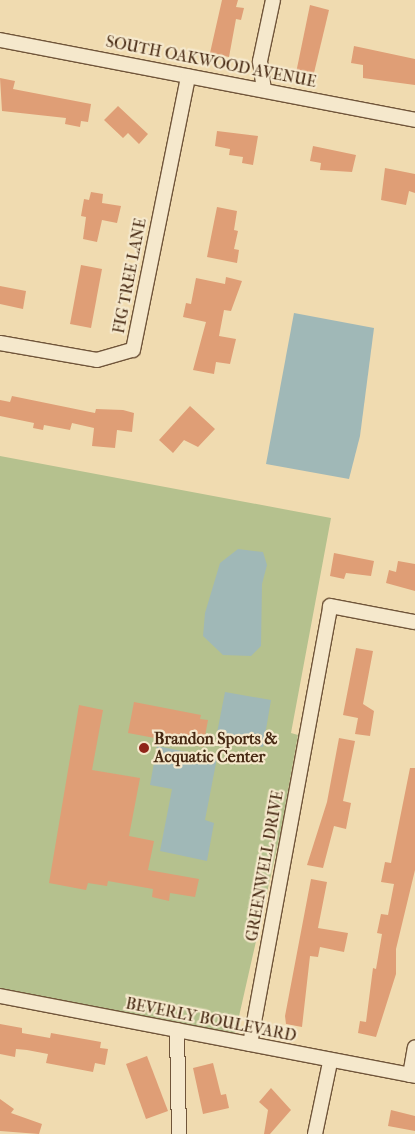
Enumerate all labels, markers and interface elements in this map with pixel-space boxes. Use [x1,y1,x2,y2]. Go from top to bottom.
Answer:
street label: SOUTH OAKWOOD AVENUE [104,32,318,92]
street label: FIG TREE LANE [109,217,151,335]
place label: Brandon Sports & Acquatic Center [154,729,277,767]
marker: Brandon Sports & Acquatic Center [138,742,150,754]
street label: GREENWELL DRIVE [242,789,288,943]
street label: BEVERLY BOULEVARD [124,994,298,1046]

